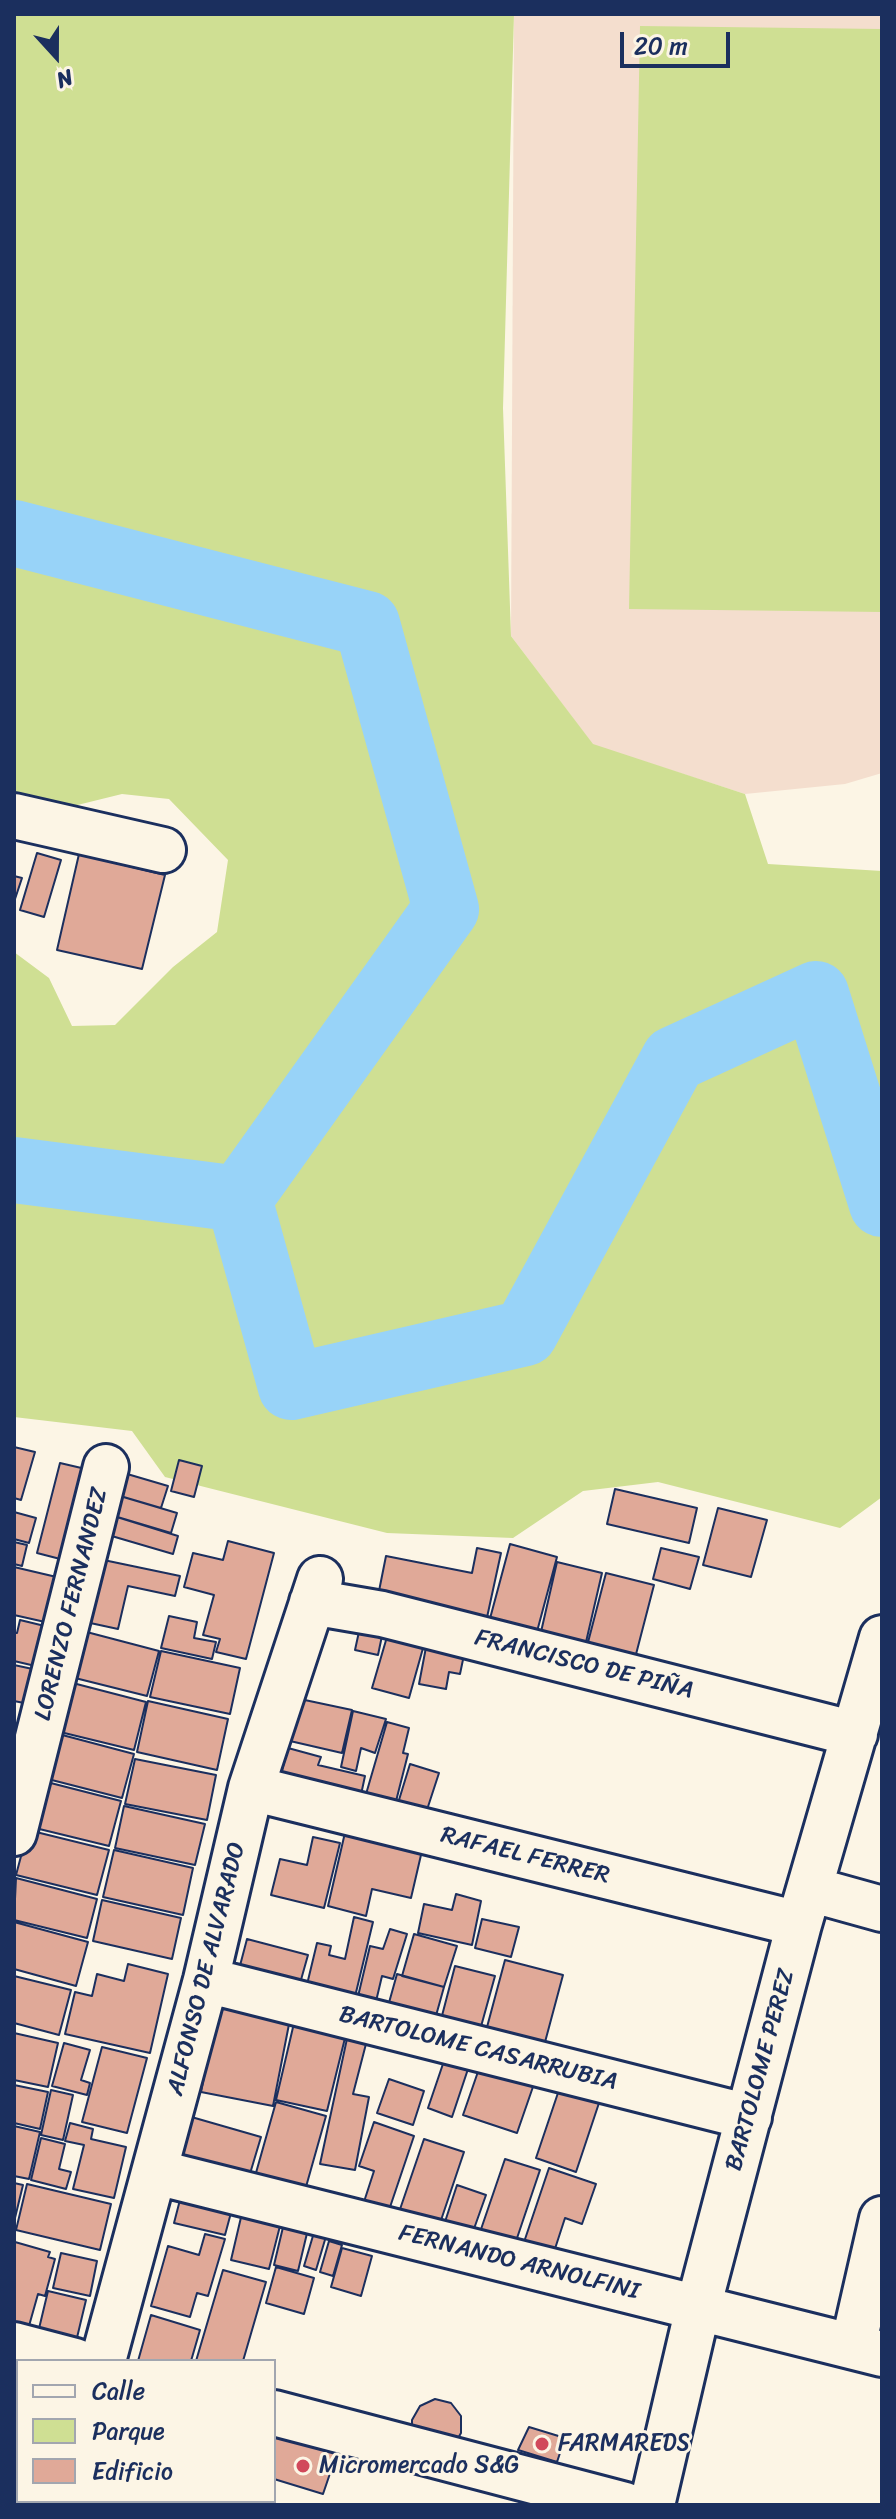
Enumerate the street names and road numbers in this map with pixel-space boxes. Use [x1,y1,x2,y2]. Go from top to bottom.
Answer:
street label: LORENZO FERNANDEZ [29,1485,115,1723]
street label: FRANCISCO DE PIÑA [472,1624,696,1706]
street label: RAFAEL FERRER [438,1821,612,1891]
street label: ALFONSO DE ALVARADO [162,1840,252,2098]
street label: BARTOLOME PEREZ [720,1966,802,2174]
street label: BARTOLOME CASARRUBIA [336,2000,620,2098]
street label: FERNANDO ARNOLFINI [396,2219,642,2307]

